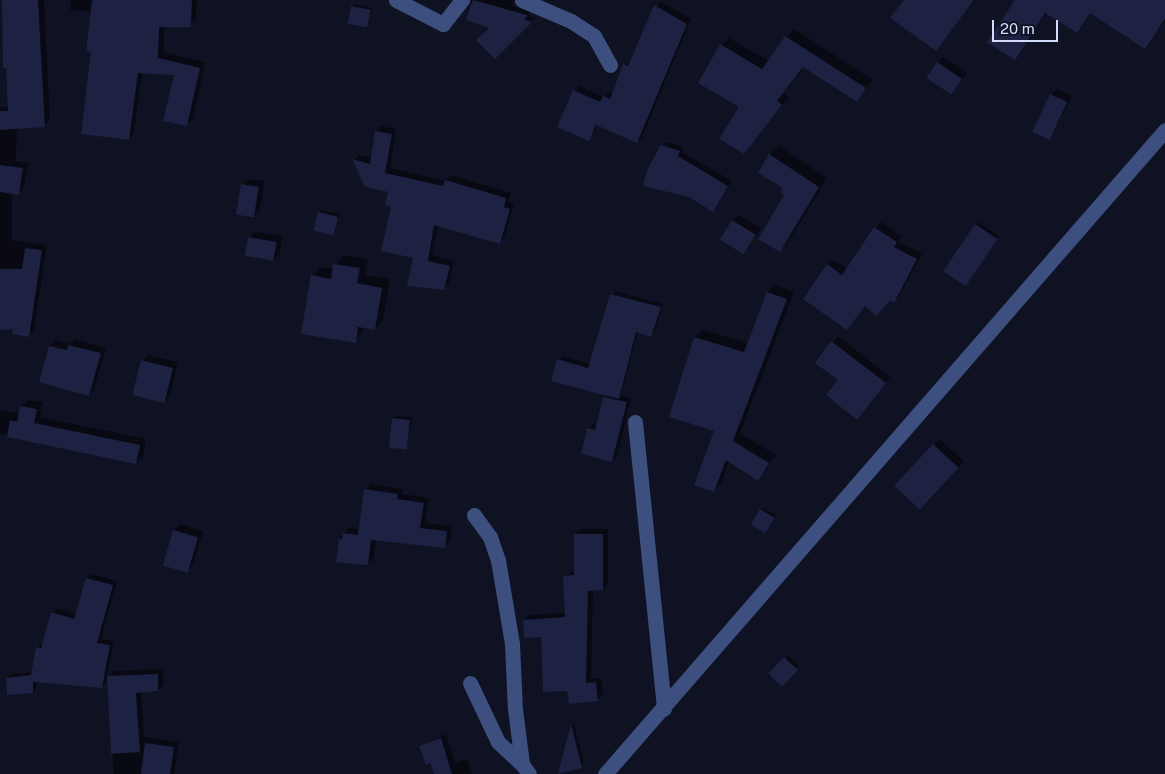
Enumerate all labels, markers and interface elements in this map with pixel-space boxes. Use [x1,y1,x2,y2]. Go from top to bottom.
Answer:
scale bar [995,10,1061,42]
text: 20 m [1000,20,1035,37]

